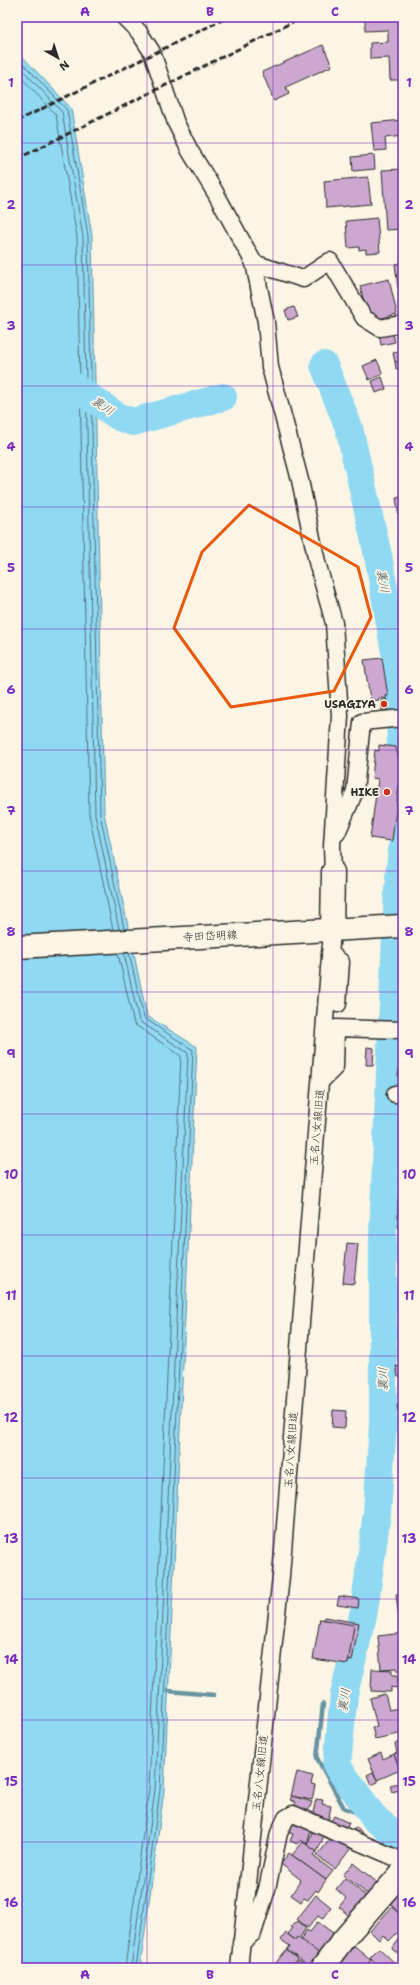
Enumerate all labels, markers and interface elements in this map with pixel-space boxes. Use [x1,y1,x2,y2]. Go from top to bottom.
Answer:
text: A [80,3,90,20]
text: B [206,3,214,20]
text: C [331,3,339,20]
north arrow [38,38,78,78]
text: N [56,57,72,74]
text: 1 [8,74,14,91]
text: 1 [406,74,412,91]
text: 2 [6,196,16,213]
text: 2 [404,196,414,213]
text: 3 [6,317,16,334]
text: 3 [404,317,414,334]
water label: 裏川 [89,393,117,419]
text: 4 [6,438,16,455]
text: 4 [404,438,414,455]
text: 5 [7,559,15,576]
text: 5 [405,559,413,576]
water label: 裏川 [373,568,393,594]
text: 6 [6,681,16,698]
text: 6 [404,681,414,698]
place label: USAGIYA [324,697,377,712]
marker: USAGIYA [379,699,389,709]
place label: HIKE [351,785,379,800]
marker: HIKE [382,787,392,797]
text: 7 [6,802,16,819]
text: 7 [404,802,414,819]
text: 8 [6,923,16,940]
text: 8 [404,923,414,940]
street label: 寺田岱明線 [182,927,238,945]
text: 9 [6,1045,16,1062]
text: 9 [404,1045,414,1062]
street label: 玉名八女線旧道 [306,1088,328,1166]
text: 10 [4,1166,18,1183]
text: 10 [402,1166,416,1183]
text: 11 [5,1287,17,1304]
text: 11 [403,1287,415,1304]
water label: 裏川 [375,1367,391,1391]
text: 12 [4,1409,18,1426]
text: 12 [402,1409,416,1426]
street label: 玉名八女線旧道 [281,1411,301,1489]
text: 13 [4,1530,18,1547]
text: 13 [402,1530,416,1547]
text: 14 [4,1651,18,1668]
text: 14 [402,1651,416,1668]
water label: 裏川 [334,1687,354,1713]
street label: 玉名八女線旧道 [249,1734,271,1812]
text: 15 [4,1773,18,1790]
text: 15 [402,1773,416,1790]
text: 16 [4,1894,18,1911]
text: 16 [402,1894,416,1911]
text: A [80,1966,90,1983]
text: B [206,1966,214,1983]
text: C [331,1966,339,1983]

